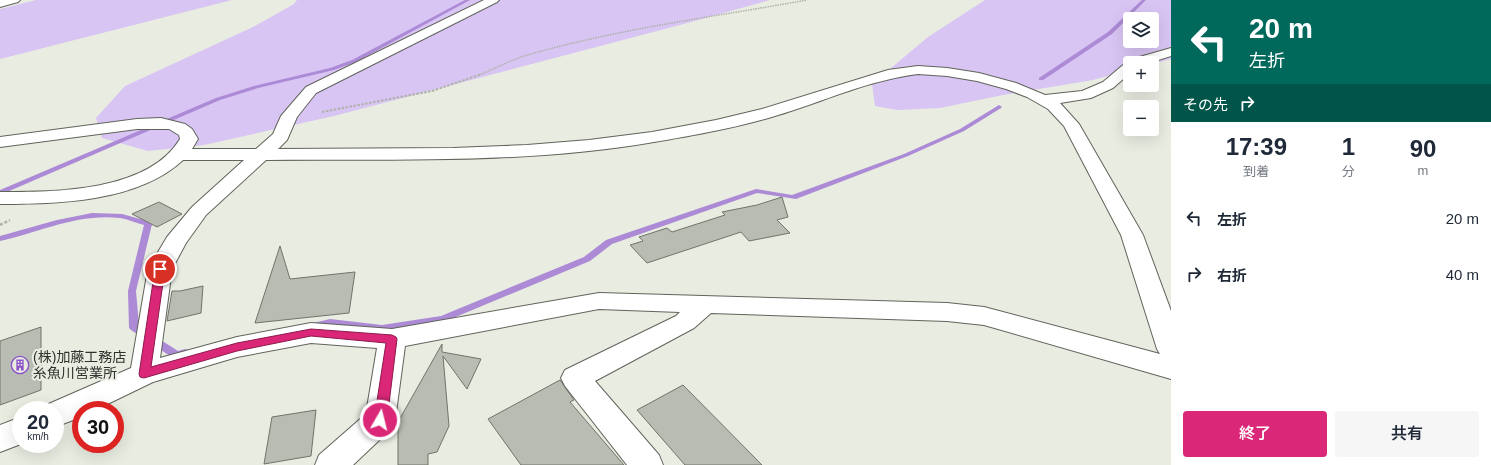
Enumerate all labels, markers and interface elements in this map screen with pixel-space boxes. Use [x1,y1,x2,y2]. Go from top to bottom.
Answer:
map controls [1123,12,1159,136]
button: layers [1123,12,1159,48]
text: 20 m [1249,13,1313,44]
icon: left [1183,16,1235,68]
text: 左折 [1249,51,1285,71]
button: + [1123,56,1159,92]
icon: right [1236,92,1258,114]
text: その先 [1183,96,1228,113]
button: − [1123,100,1159,136]
text: 17:39 [1226,133,1287,160]
text: 1 [1342,133,1355,160]
text: 90 [1410,135,1436,162]
text: m [1418,163,1428,178]
text: 到着 [1243,164,1269,179]
text: 分 [1342,164,1355,179]
icon: left [1183,207,1205,229]
text: 20 m [1446,210,1479,227]
text: 左折 [1217,211,1247,228]
pin [143,252,177,286]
icon: arrive [149,258,171,280]
icon: right [1183,263,1205,285]
text: 40 m [1446,266,1479,283]
text: 右折 [1217,267,1247,284]
place label: (株)加藤工務店 糸魚川営業所 [33,349,126,381]
building icon: (株)加藤工務店 糸魚川営業所 [10,355,30,375]
position arrow [359,399,401,441]
speed limit sign: 30 [72,401,124,453]
text: 20 [27,411,49,433]
button: 終了 [1183,411,1327,457]
button: 共有 [1335,411,1479,457]
text: km/h [27,431,49,442]

